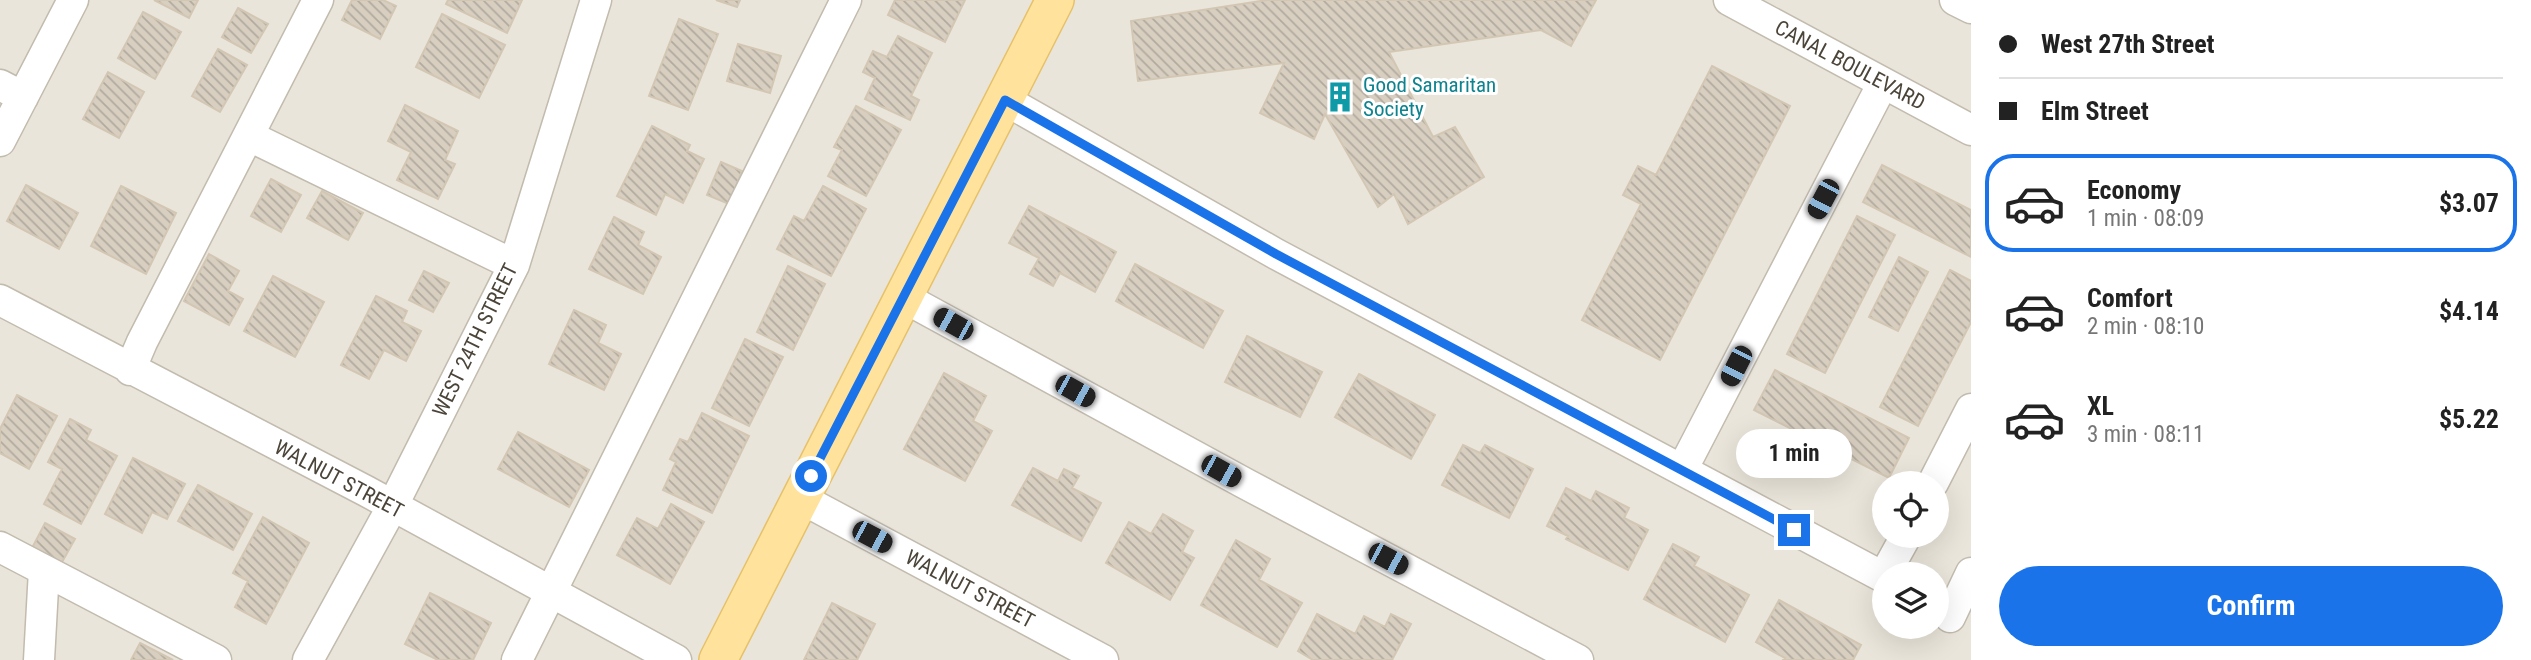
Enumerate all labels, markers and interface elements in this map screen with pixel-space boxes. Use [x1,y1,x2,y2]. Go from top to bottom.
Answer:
street label: CANAL BOULEVARD [1771,15,1929,115]
text: West 27th Street [2041,29,2215,59]
place label: Good Samaritan Society [1363,73,1496,121]
building icon: Good Samaritan Society [1323,80,1357,114]
text: Elm Street [2041,96,2149,126]
icon: car [2003,172,2066,235]
text: Economy [2087,175,2181,205]
car [1804,176,1843,222]
text: $3.07 [2439,188,2499,218]
text: 1 min · 08:09 [2087,205,2204,232]
street label: WEST 24TH STREET [428,260,522,420]
icon: car [2003,280,2066,343]
text: Comfort [2087,283,2173,313]
text: $4.14 [2439,296,2499,326]
car [930,305,977,343]
text: 2 min · 08:10 [2087,313,2204,340]
car [1718,343,1755,389]
car [1052,372,1099,410]
icon: car [2003,388,2066,451]
text: XL [2087,391,2114,421]
text: $5.22 [2439,404,2499,434]
text: 3 min · 08:11 [2087,421,2204,448]
callout: 1 min [1736,428,1852,477]
street label: WALNUT STREET [270,435,408,523]
text: 1 min [1768,440,1820,467]
car [1198,452,1245,490]
route start [795,460,827,492]
map controls [1872,471,1949,639]
button: locate [1872,471,1949,548]
route end [1778,514,1810,546]
car [849,518,896,556]
car [1365,540,1412,578]
street label: WALNUT STREET [901,545,1039,633]
button: layers [1872,562,1949,639]
button: Confirm [1999,566,2503,646]

